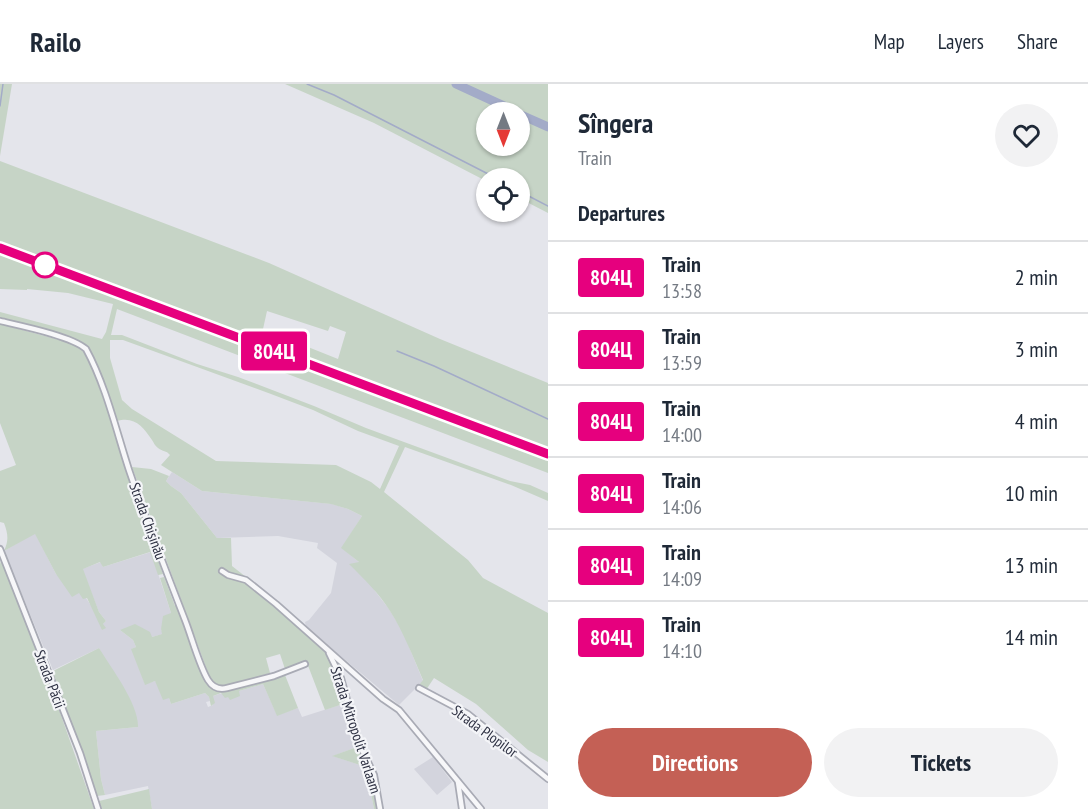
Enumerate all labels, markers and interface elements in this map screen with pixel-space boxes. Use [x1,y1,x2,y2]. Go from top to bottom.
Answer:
text: Railo [30,23,81,60]
text: Map [874,28,905,55]
text: Layers [938,28,984,55]
text: Share [1017,28,1058,55]
north arrow [476,102,530,156]
map controls [476,102,530,222]
text: Sîngera [578,104,653,141]
button: heart [995,104,1058,167]
text: Train [578,145,612,171]
button: locate [476,168,530,222]
text: Departures [578,199,665,227]
text: Train [662,250,701,278]
unlabelled marker [32,252,58,278]
text: 2 min [1015,263,1058,291]
text: 804Ц [590,264,632,291]
text: 13:58 [662,278,702,304]
text: Train [662,322,701,350]
line badge: 804Ц [232,332,316,370]
text: 3 min [1015,335,1058,363]
text: 804Ц [590,336,632,363]
text: 804Ц [253,338,295,365]
text: 13:59 [662,350,702,376]
text: Train [662,394,701,422]
text: 4 min [1015,407,1058,435]
text: 804Ц [590,408,632,435]
text: 14:00 [662,422,702,448]
text: Train [662,466,701,494]
text: 10 min [1005,479,1058,507]
street label: Strada Chișinău [125,480,171,562]
text: 804Ц [590,480,632,507]
text: 14:06 [662,494,702,520]
text: Train [662,538,701,566]
text: 13 min [1005,551,1058,579]
text: 804Ц [590,552,632,579]
text: 14:09 [662,566,702,592]
text: Train [662,610,701,638]
text: 14 min [1005,623,1058,651]
text: 804Ц [590,624,632,651]
text: 14:10 [662,638,702,664]
street label: Strada Păcii [30,647,70,711]
street label: Strada Mitropolit Varlaam [327,664,385,796]
street label: Strada Plopilor [448,701,522,762]
button: Directions [578,728,812,797]
button: Tickets [824,728,1058,797]

